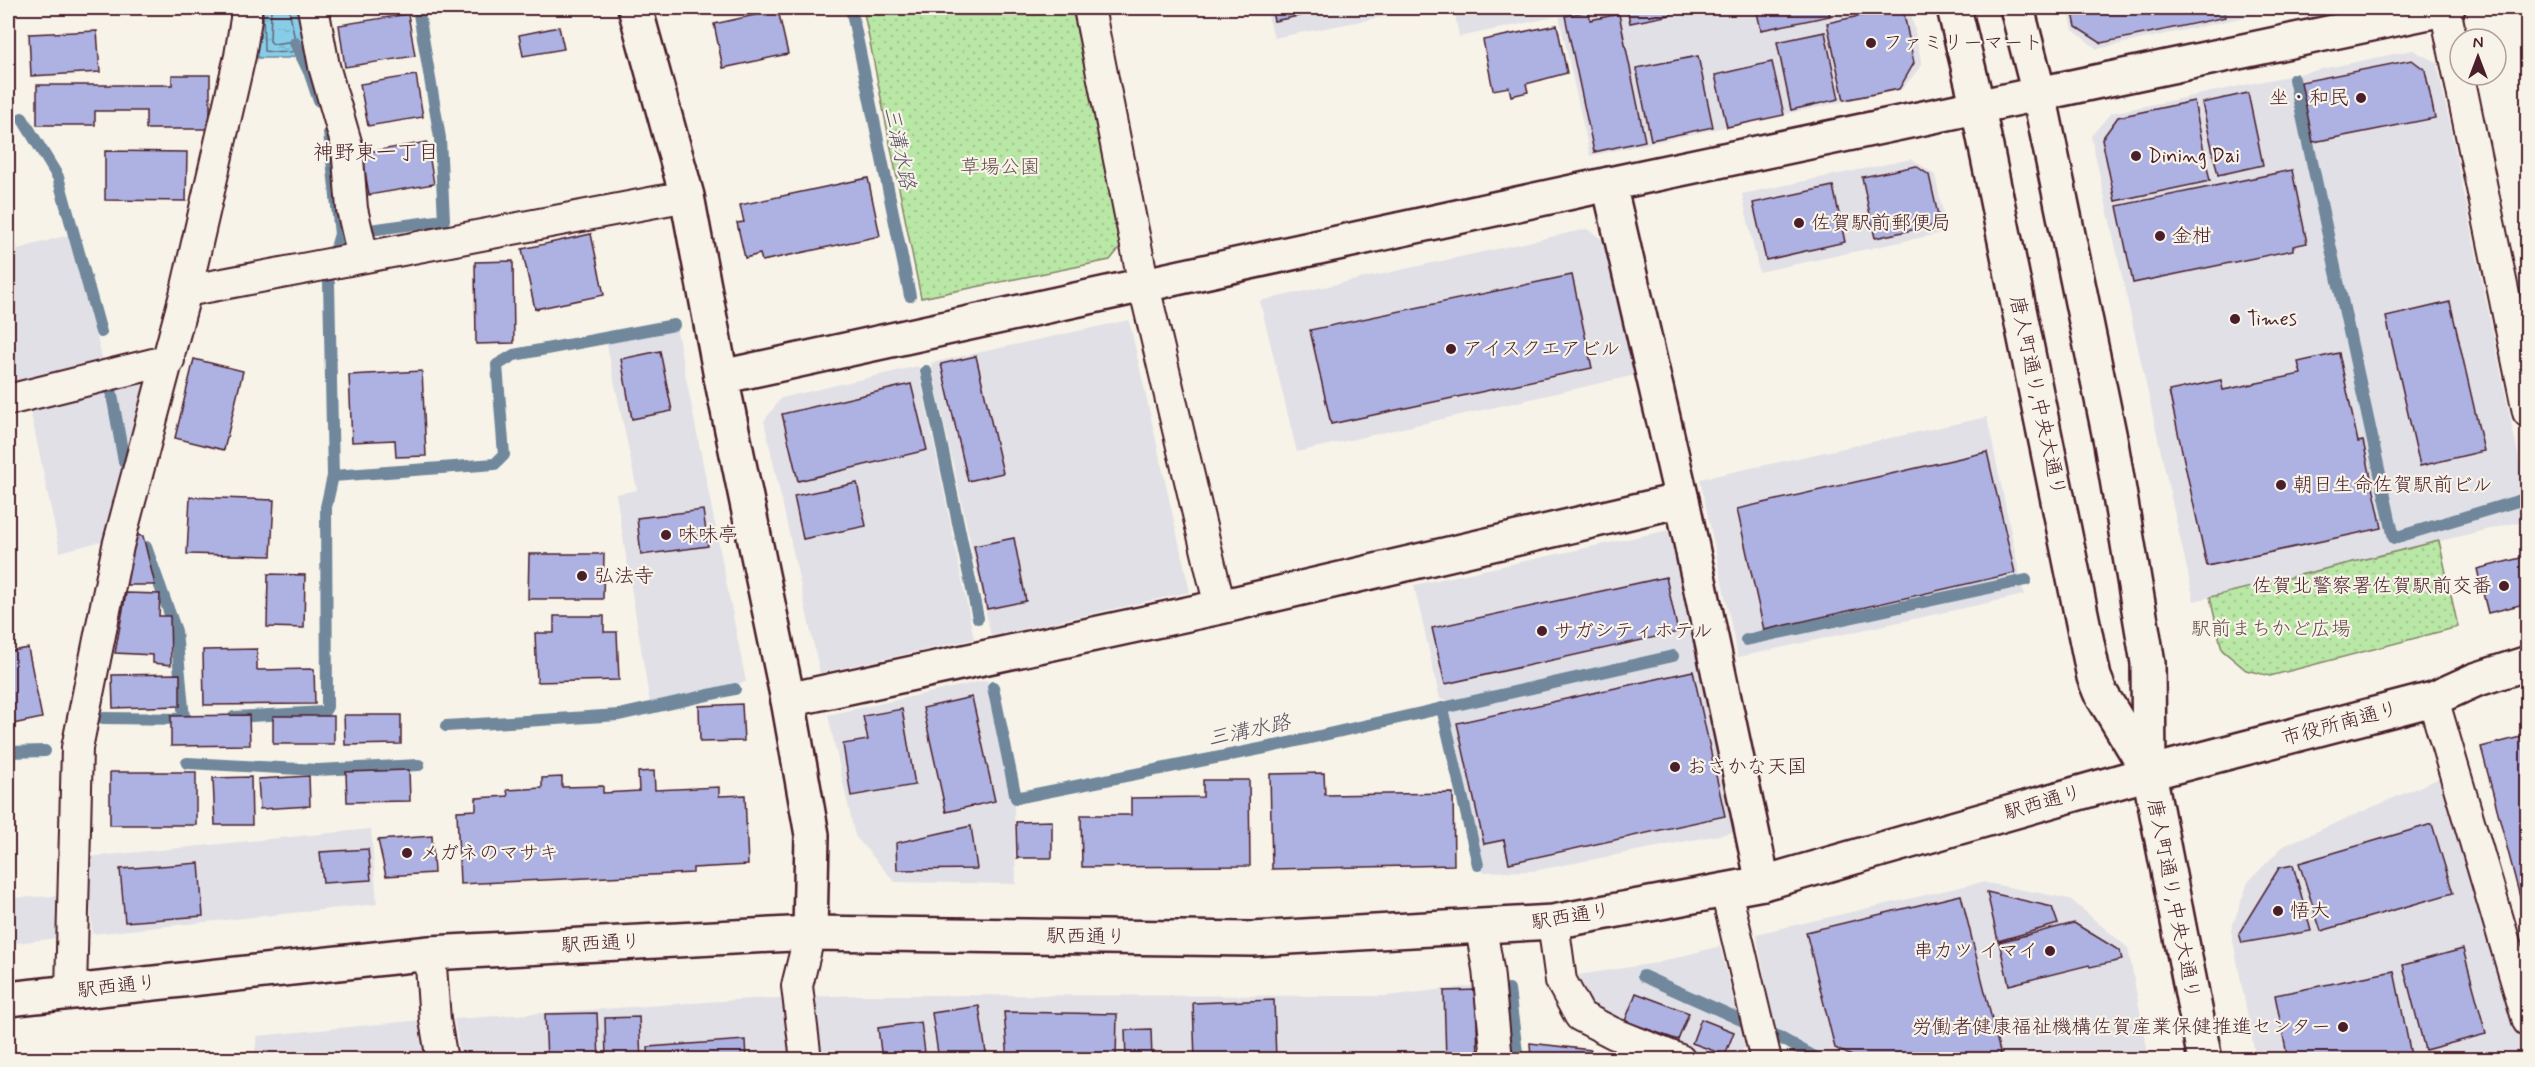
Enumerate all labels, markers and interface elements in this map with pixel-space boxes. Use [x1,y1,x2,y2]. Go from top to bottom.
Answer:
north arrow [2448,27,2508,87]
place label: ファミリーマート [1883,30,2043,57]
text: N [2473,33,2483,54]
marker: ファミリーマート [1864,36,1878,50]
place label: 坐・和民 [2269,85,2349,112]
marker: 坐・和民 [2354,91,2368,105]
water label: 三溝水路 [877,104,922,193]
district label: 神野東一丁目 [313,139,439,167]
place label: Dining Dai [2148,143,2240,170]
marker: Dining Dai [2129,149,2143,163]
park label: 草場公園 [960,154,1040,181]
place label: 佐賀駅前郵便局 [1811,210,1951,237]
marker: 佐賀駅前郵便局 [1792,216,1806,230]
place label: 金柑 [2172,223,2212,250]
marker: 金柑 [2153,229,2167,243]
street label: 唐人町通り,中央大通り [2003,293,2071,499]
place label: Times [2247,306,2297,333]
marker: Times [2228,312,2242,326]
place label: アイスクエアビル [1463,336,1621,363]
marker: アイスクエアビル [1444,342,1458,356]
place label: 朝日生命佐賀駅前ビル [2293,472,2493,499]
marker: 朝日生命佐賀駅前ビル [2274,478,2288,492]
place label: 味味亭 [678,522,738,549]
marker: 味味亭 [659,528,673,542]
place label: 弘法寺 [594,563,654,590]
marker: 弘法寺 [575,569,589,583]
place label: 佐賀北警察署佐賀駅前交番 [2252,573,2492,600]
marker: 佐賀北警察署佐賀駅前交番 [2497,579,2511,593]
park label: 駅前まちかど広場 [2191,616,2351,643]
place label: サガシティホテル [1554,618,1713,645]
marker: サガシティホテル [1535,624,1549,638]
street label: 市役所南通り [2279,695,2401,753]
water label: 三溝水路 [1205,708,1294,753]
place label: おさかな天国 [1687,754,1807,781]
marker: おさかな天国 [1668,760,1682,774]
street label: 駅西通り [2001,779,2085,827]
street label: 唐人町通り,中央大通り [2140,796,2206,1002]
place label: メガネのマサキ [419,840,559,867]
marker: メガネのマサキ [400,846,414,860]
street label: 駅西通り [1529,897,1613,937]
place label: 悟大 [2290,898,2330,925]
marker: 悟大 [2271,904,2285,918]
street label: 駅西通り [1046,923,1126,951]
street label: 駅西通り [560,928,642,960]
place label: 串カツ イマイ [1913,938,2038,965]
marker: 串カツ イマイ [2043,944,2057,958]
street label: 駅西通り [76,969,158,1005]
place label: 労働者健康福祉機構佐賀産業保健推進センター [1912,1014,2331,1041]
marker: 労働者健康福祉機構佐賀産業保健推進センター [2336,1020,2350,1034]

